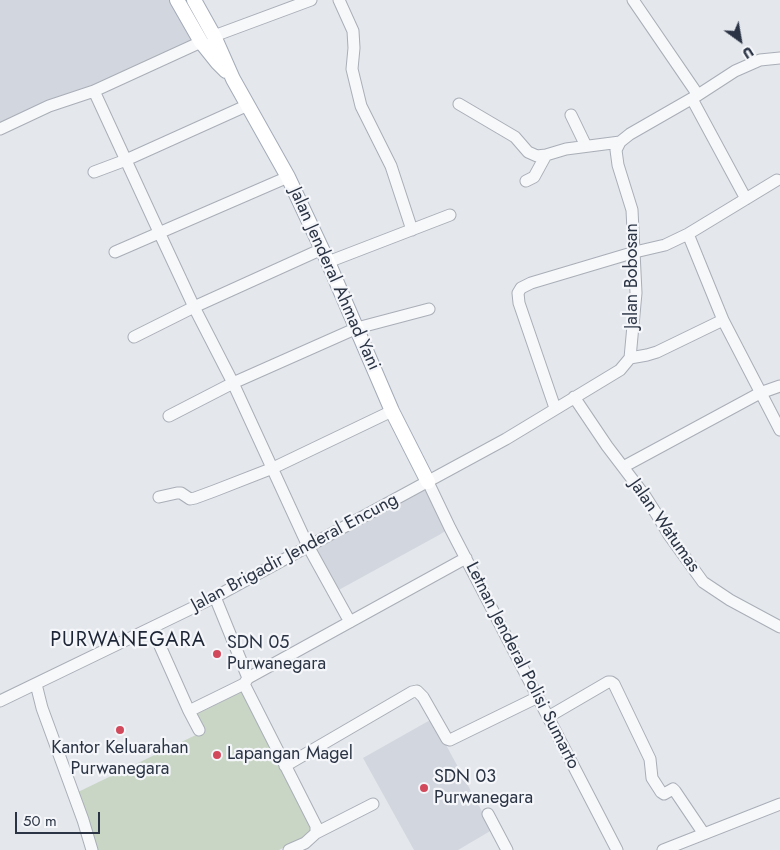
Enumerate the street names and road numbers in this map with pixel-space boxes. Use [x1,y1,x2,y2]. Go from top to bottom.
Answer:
street label: Jalan Jenderal Ahmad Yani [284,184,384,374]
street label: Jalan Bobosan [622,223,644,329]
street label: Jalan Watumas [624,475,704,577]
street label: Jalan Brigadir Jenderal Encung [188,489,402,617]
street label: Letnan Jenderal Polisi Sumarto [460,559,584,773]

